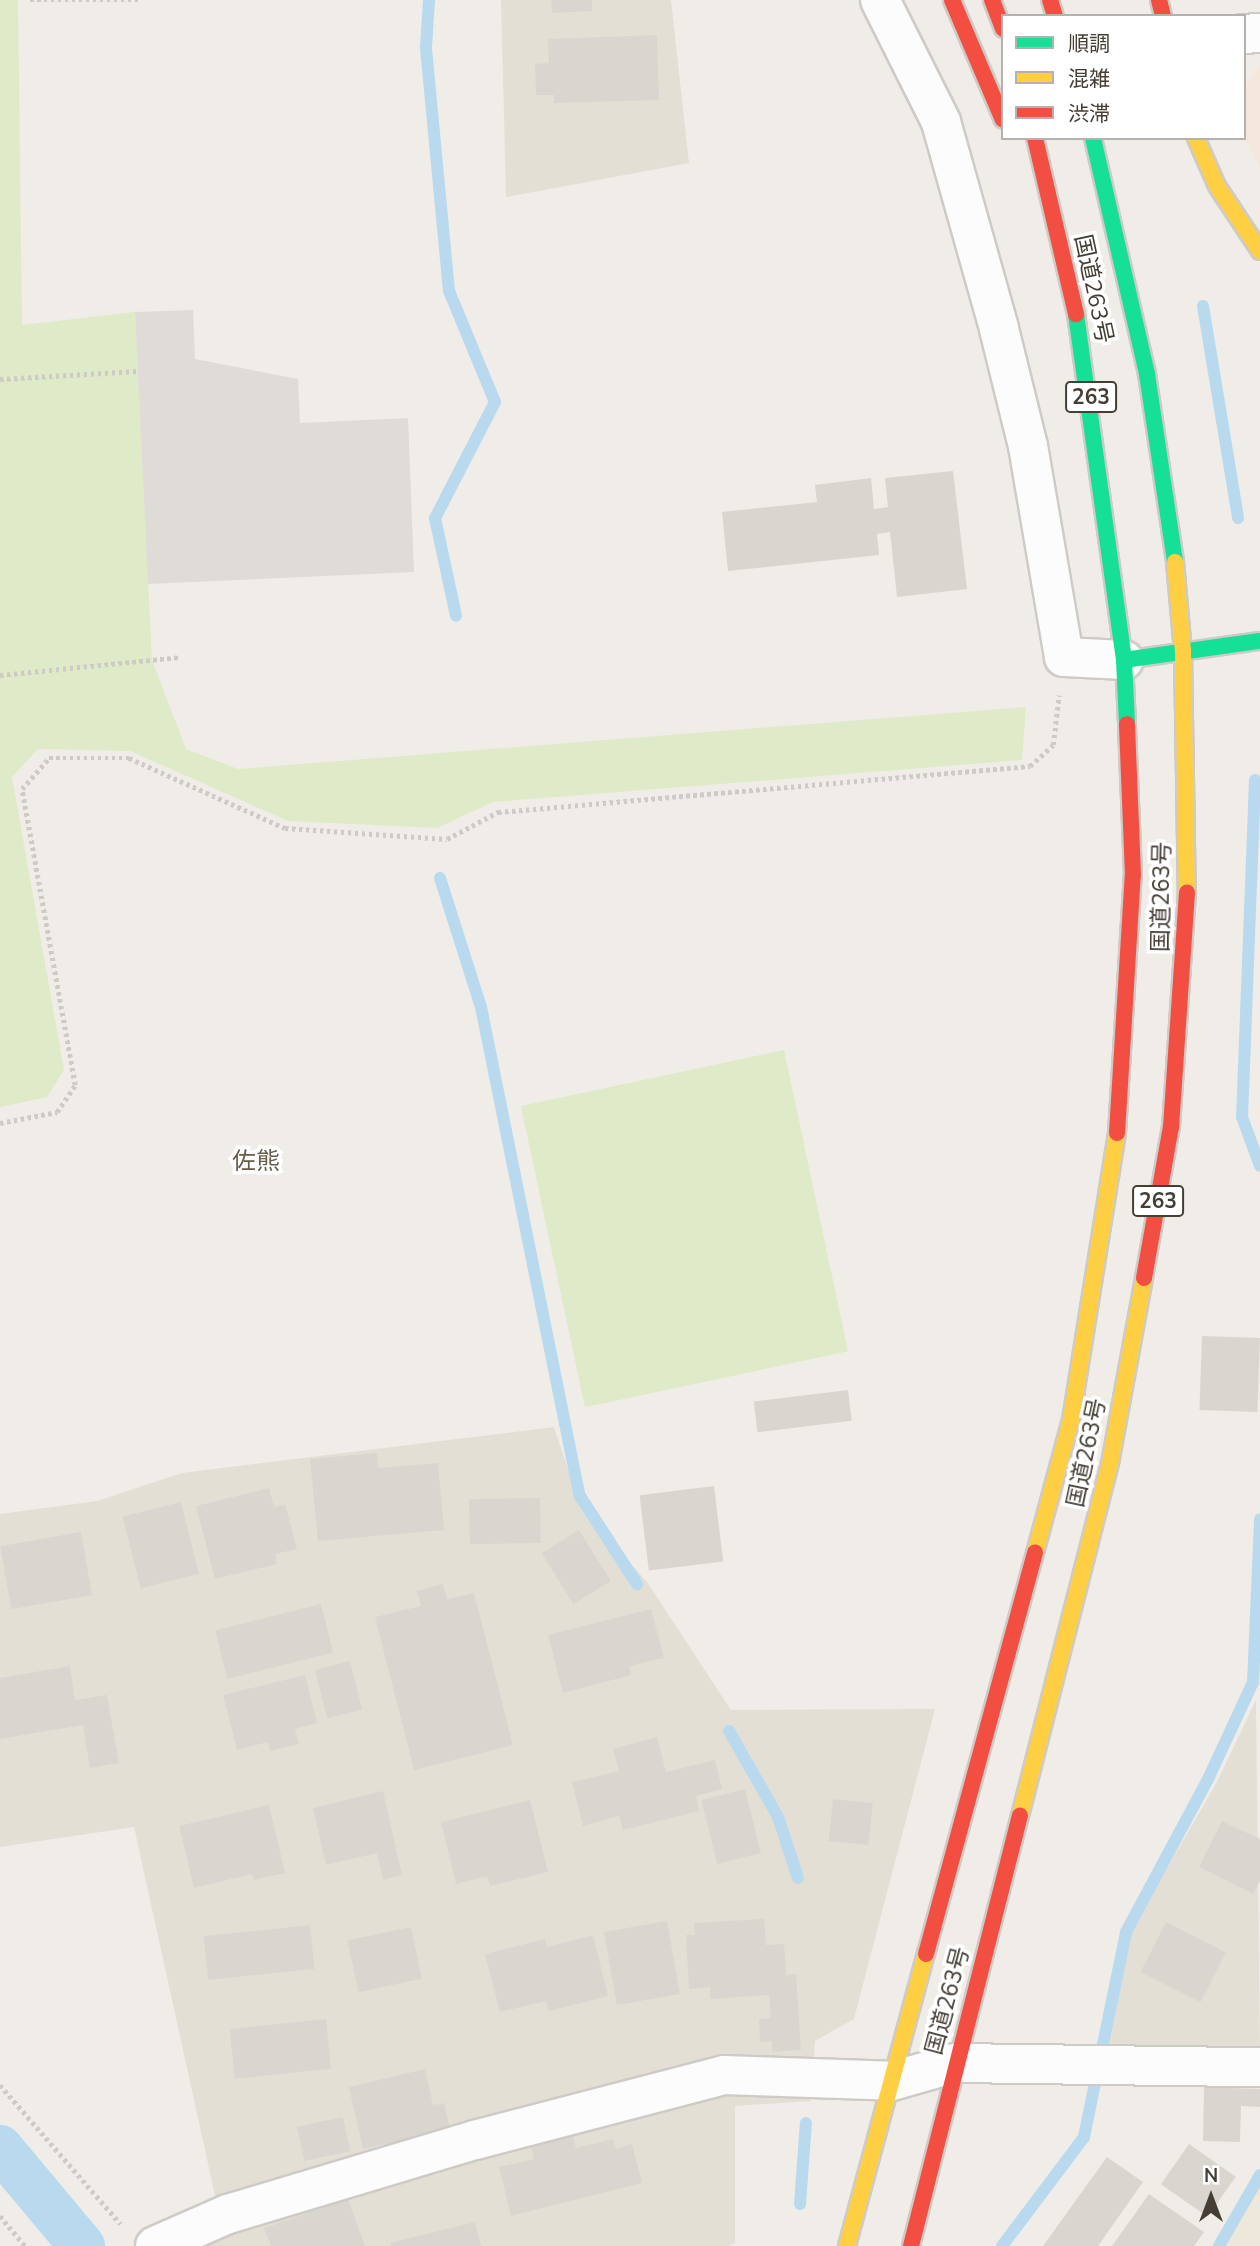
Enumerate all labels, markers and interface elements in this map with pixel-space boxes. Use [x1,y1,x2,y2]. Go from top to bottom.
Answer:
legend [1001,14,1246,140]
text: 順調 [1068,30,1110,58]
text: 混雑 [1068,65,1110,93]
text: 渋滞 [1068,100,1110,128]
street label: 国道263号 [1068,232,1118,346]
road number: 263 [1065,380,1117,414]
street label: 国道263号 [1147,842,1177,952]
district label: 佐熊 [232,1148,280,1176]
road number: 263 [1132,1184,1184,1218]
street label: 国道263号 [1062,1396,1112,1510]
street label: 国道263号 [920,1944,976,2058]
north arrow [1176,2162,1246,2232]
text: N [1204,2163,1218,2189]

